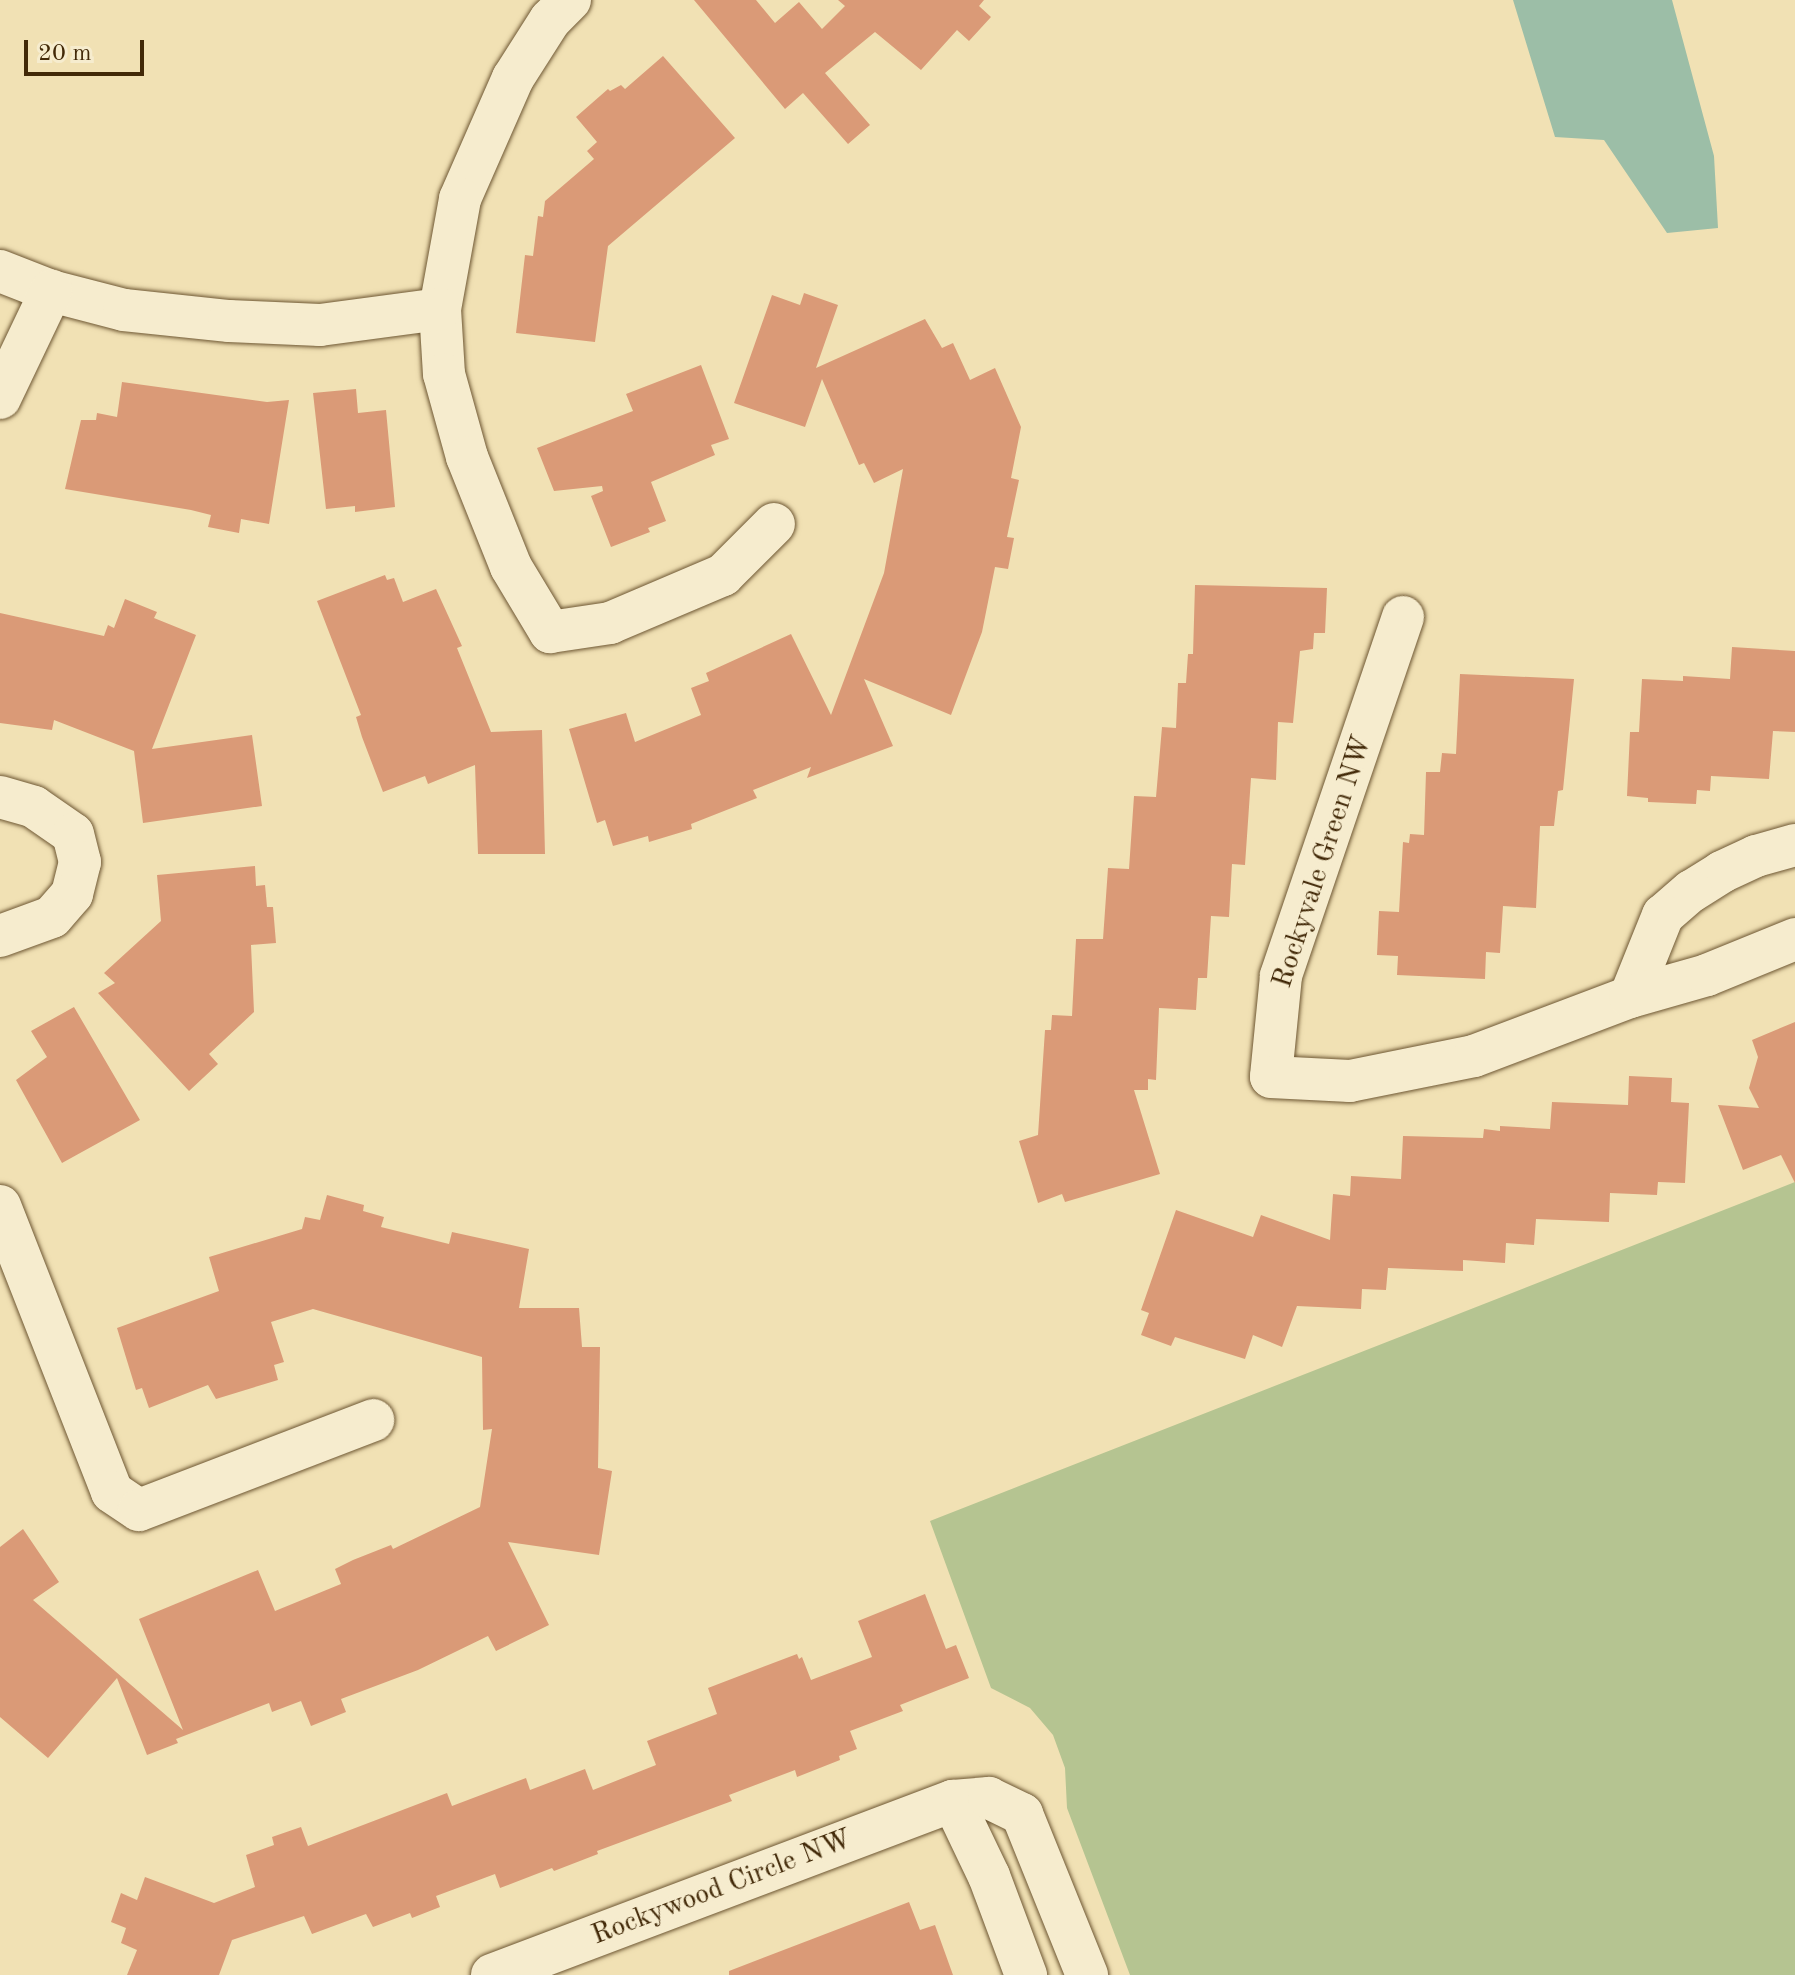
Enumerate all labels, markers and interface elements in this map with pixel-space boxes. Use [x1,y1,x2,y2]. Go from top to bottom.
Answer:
scale bar [28,24,148,74]
text: 20 m [38,42,92,66]
street label: Rockyvale Green NW [1266,732,1380,992]
street label: Rockywood Circle NW [587,1823,857,1953]

